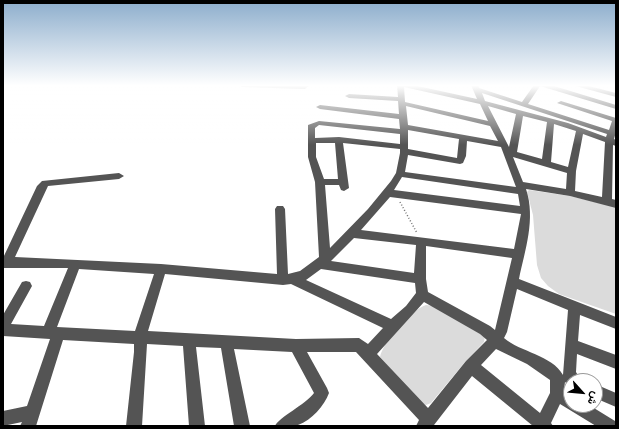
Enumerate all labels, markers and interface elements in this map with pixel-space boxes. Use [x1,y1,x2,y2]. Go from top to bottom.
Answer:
north arrow [563,373,603,413]
text: ش [584,389,602,407]

